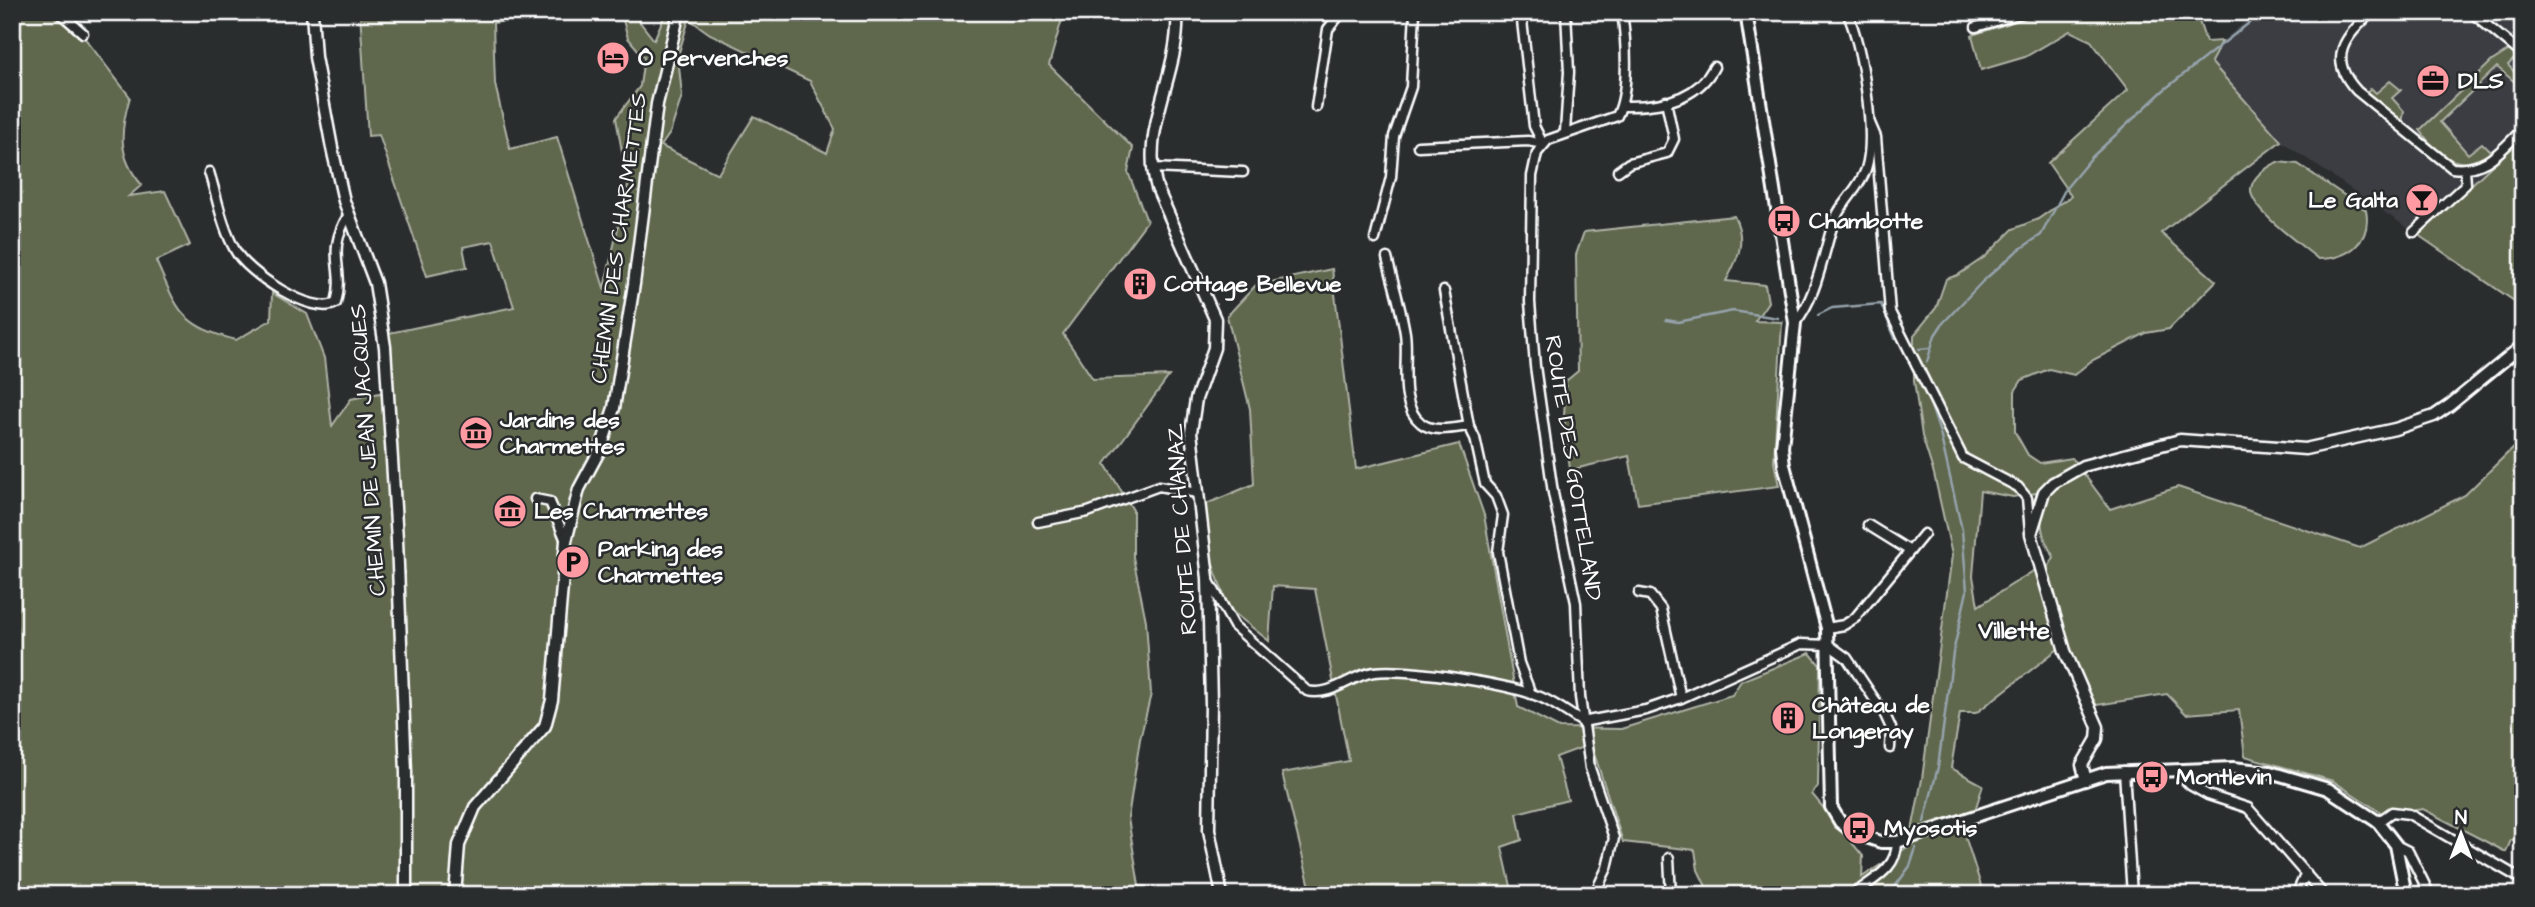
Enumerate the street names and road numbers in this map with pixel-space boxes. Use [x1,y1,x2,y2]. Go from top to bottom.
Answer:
street label: CHEMIN DES CHARMETTES [583,90,655,386]
street label: CHEMIN DE JEAN JACQUES [342,303,394,597]
street label: ROUTE DES GOTTELAND [1536,333,1610,603]
street label: ROUTE DE CHANAZ [1159,422,1205,636]

